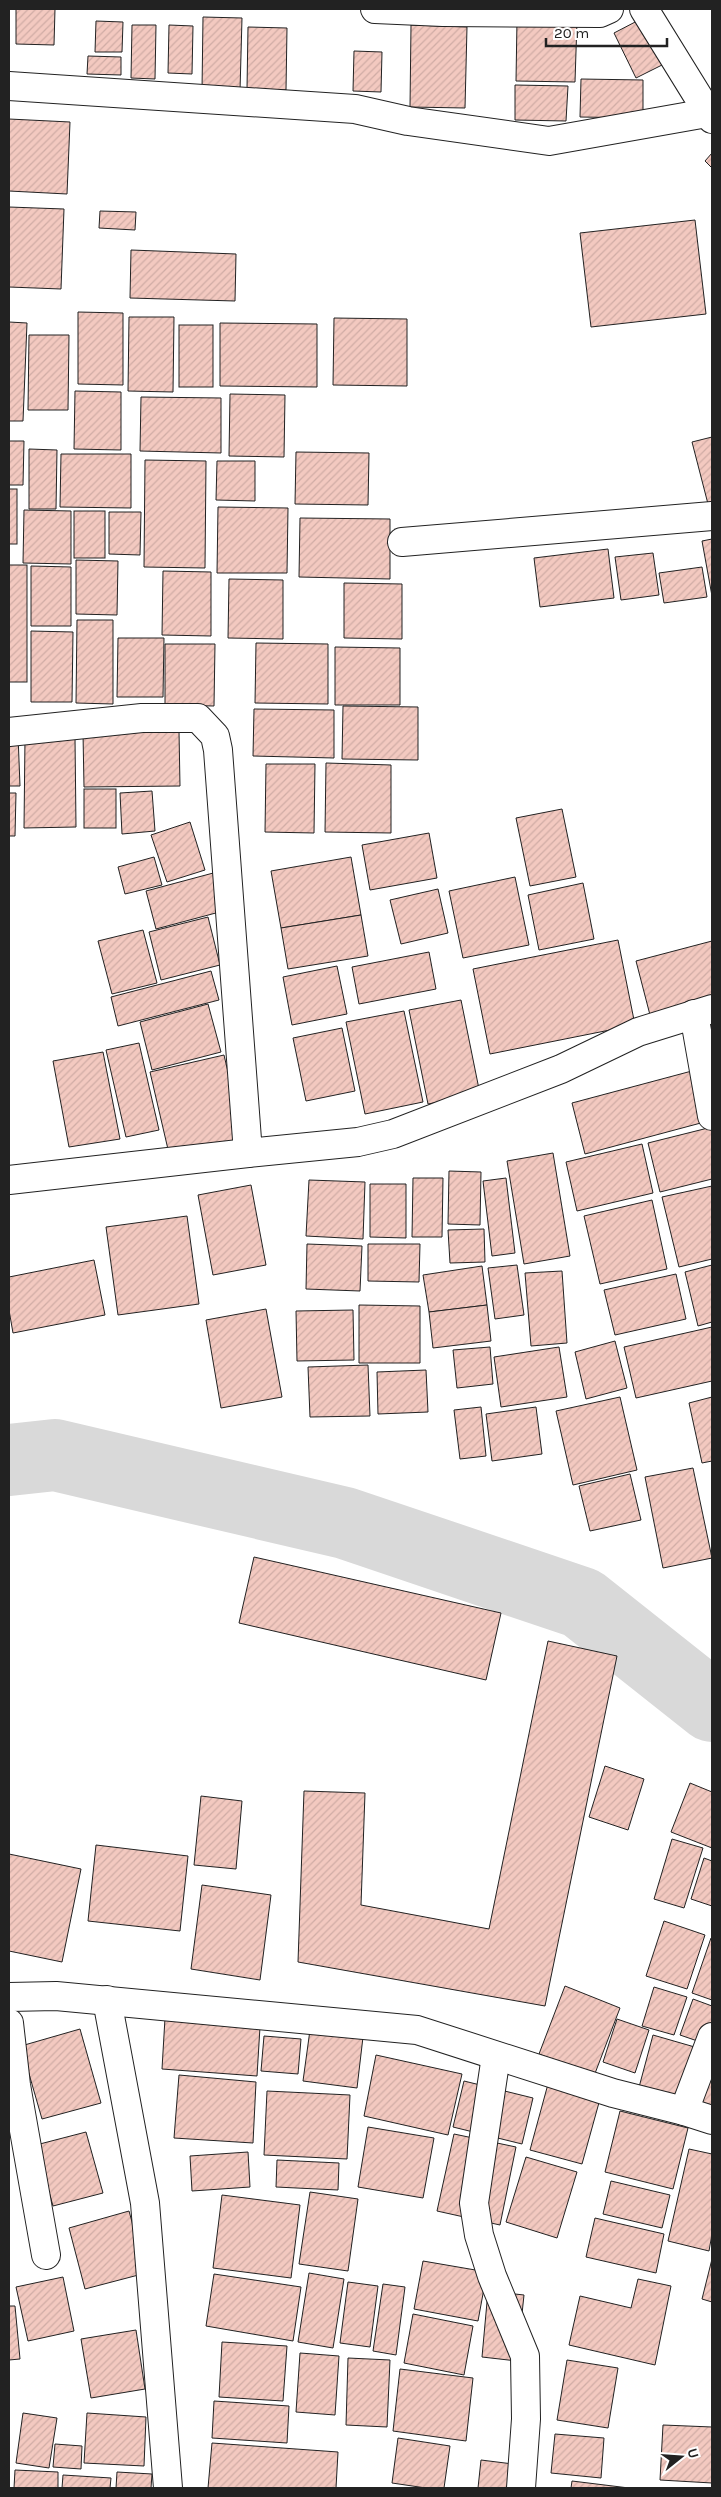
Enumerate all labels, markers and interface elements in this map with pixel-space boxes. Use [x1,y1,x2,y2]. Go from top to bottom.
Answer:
scale bar [546,15,667,47]
text: 20 m [554,24,589,42]
north arrow [656,2432,706,2482]
text: U [683,2446,702,2460]

